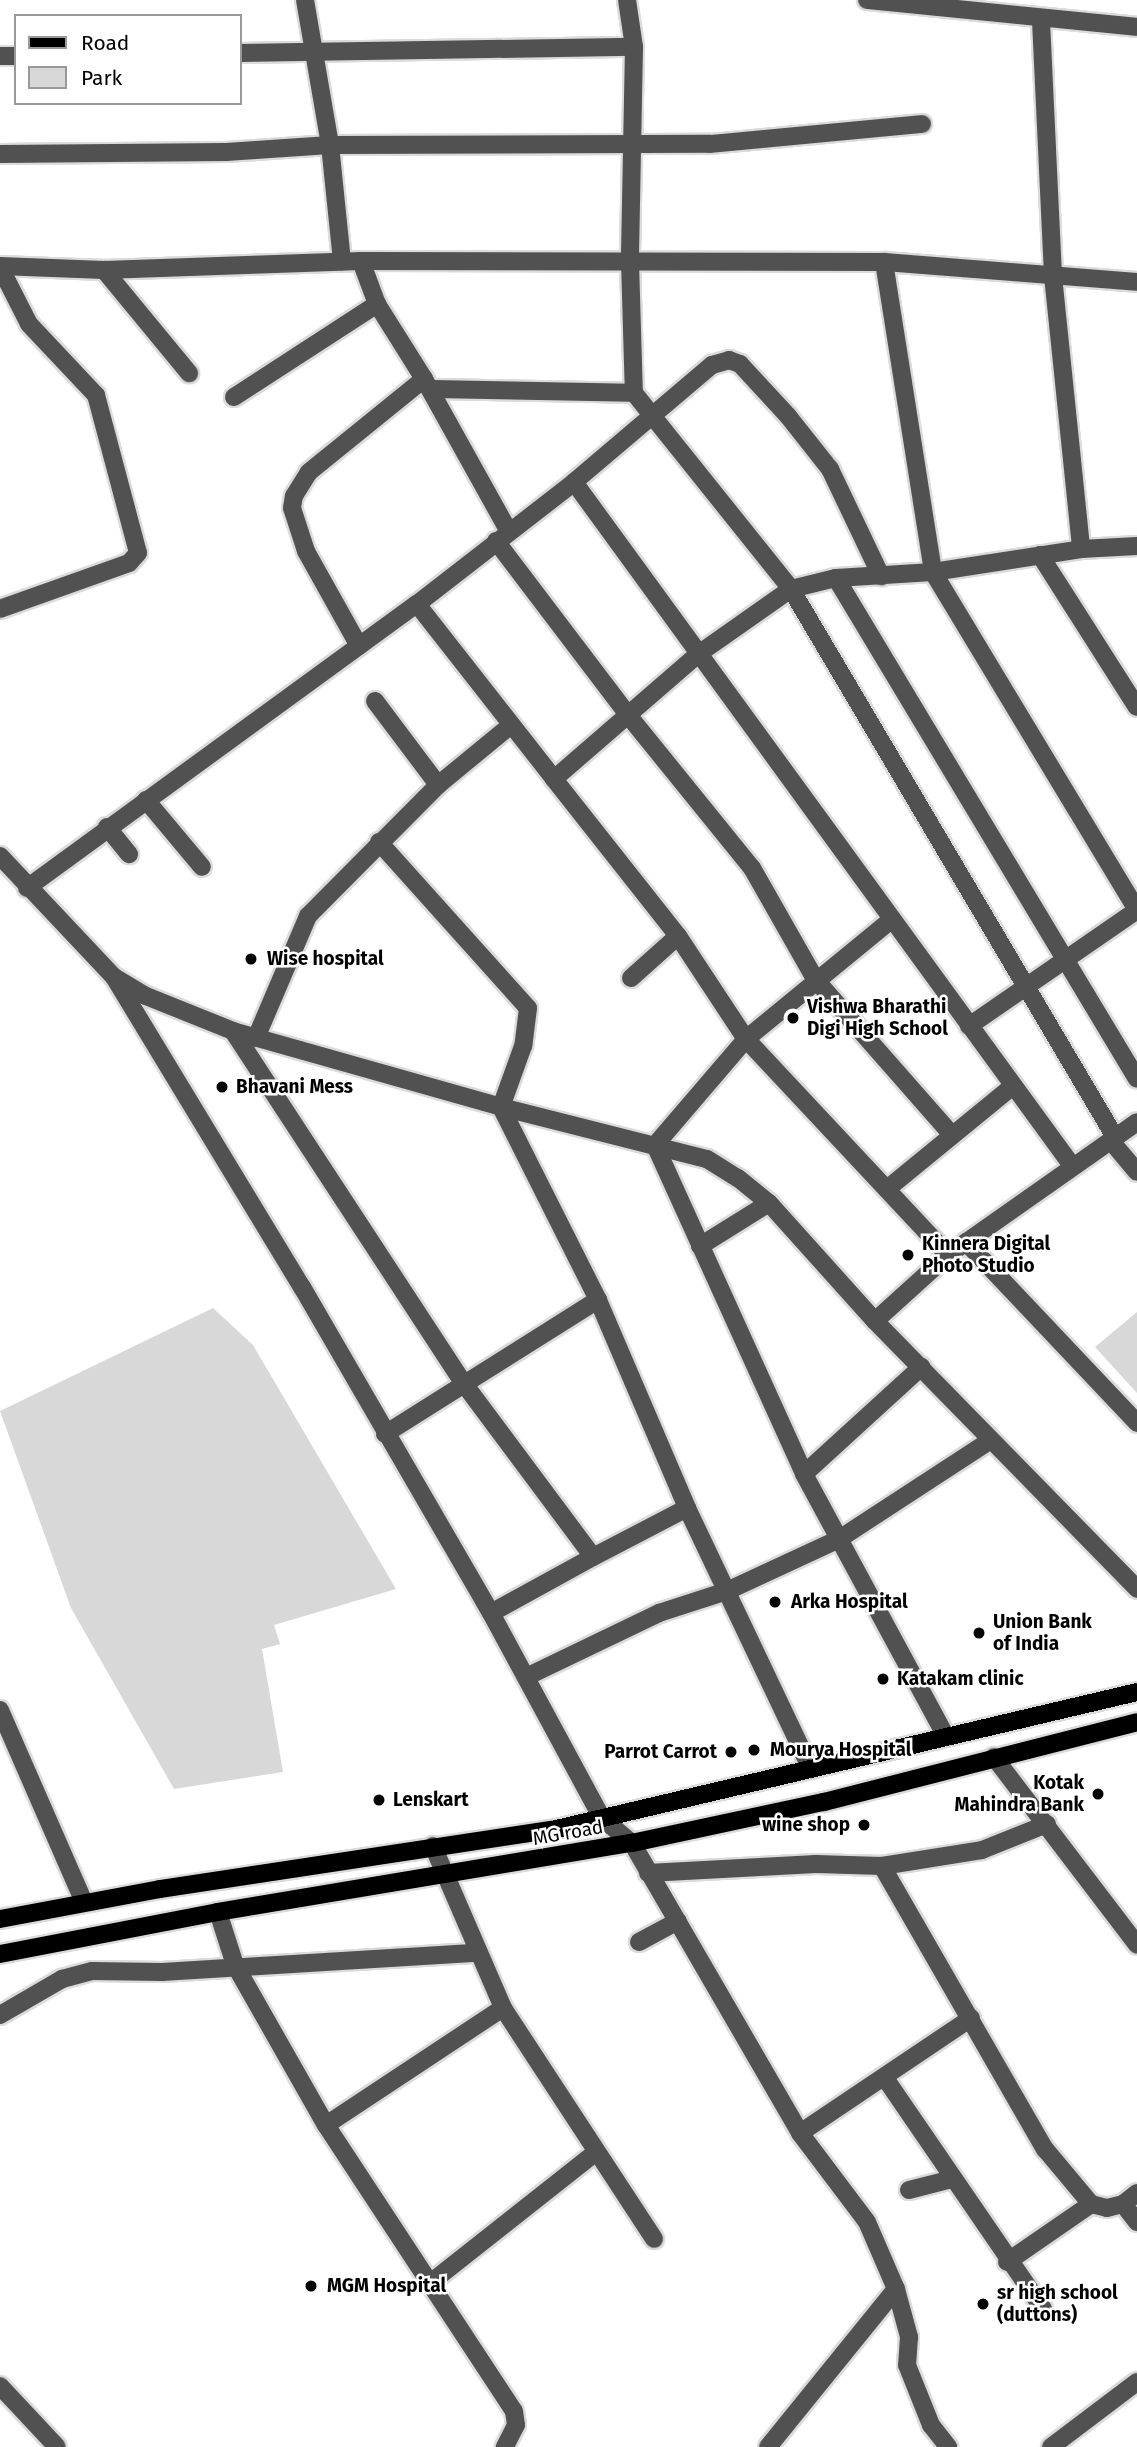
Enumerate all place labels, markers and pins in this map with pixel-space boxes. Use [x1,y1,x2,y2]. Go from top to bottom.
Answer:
place label: Wise hospital [267,948,384,970]
marker: Wise hospital [241,949,261,969]
place label: Vishwa Bharathi Digi High School [807,996,948,1040]
marker: Vishwa Bharathi Digi High School [785,1010,801,1026]
place label: Bhavani Mess [236,1076,353,1098]
marker: Bhavani Mess [214,1079,230,1095]
place label: Kinnera Digital Photo Studio [922,1233,1050,1277]
marker: Kinnera Digital Photo Studio [900,1247,916,1263]
place label: Arka Hospital [791,1591,908,1613]
marker: Arka Hospital [765,1592,785,1612]
place label: Union Bank of India [993,1611,1092,1655]
marker: Union Bank of India [971,1625,987,1641]
place label: Katakam clinic [897,1668,1023,1690]
marker: Katakam clinic [875,1671,891,1687]
place label: Mourya Hospital [770,1739,911,1761]
marker: Mourya Hospital [744,1740,764,1760]
place label: Parrot Carrot [604,1741,717,1763]
marker: Parrot Carrot [723,1744,739,1760]
place label: Kotak Mahindra Bank [955,1772,1084,1816]
marker: Kotak Mahindra Bank [1090,1786,1106,1802]
place label: Lenskart [393,1789,468,1811]
marker: Lenskart [371,1792,387,1808]
place label: wine shop [762,1814,850,1836]
marker: wine shop [856,1817,872,1833]
place label: MGM Hospital [327,2275,446,2297]
marker: MGM Hospital [301,2276,321,2296]
place label: sr high school (duttons) [997,2282,1118,2326]
marker: sr high school (duttons) [975,2296,991,2312]

